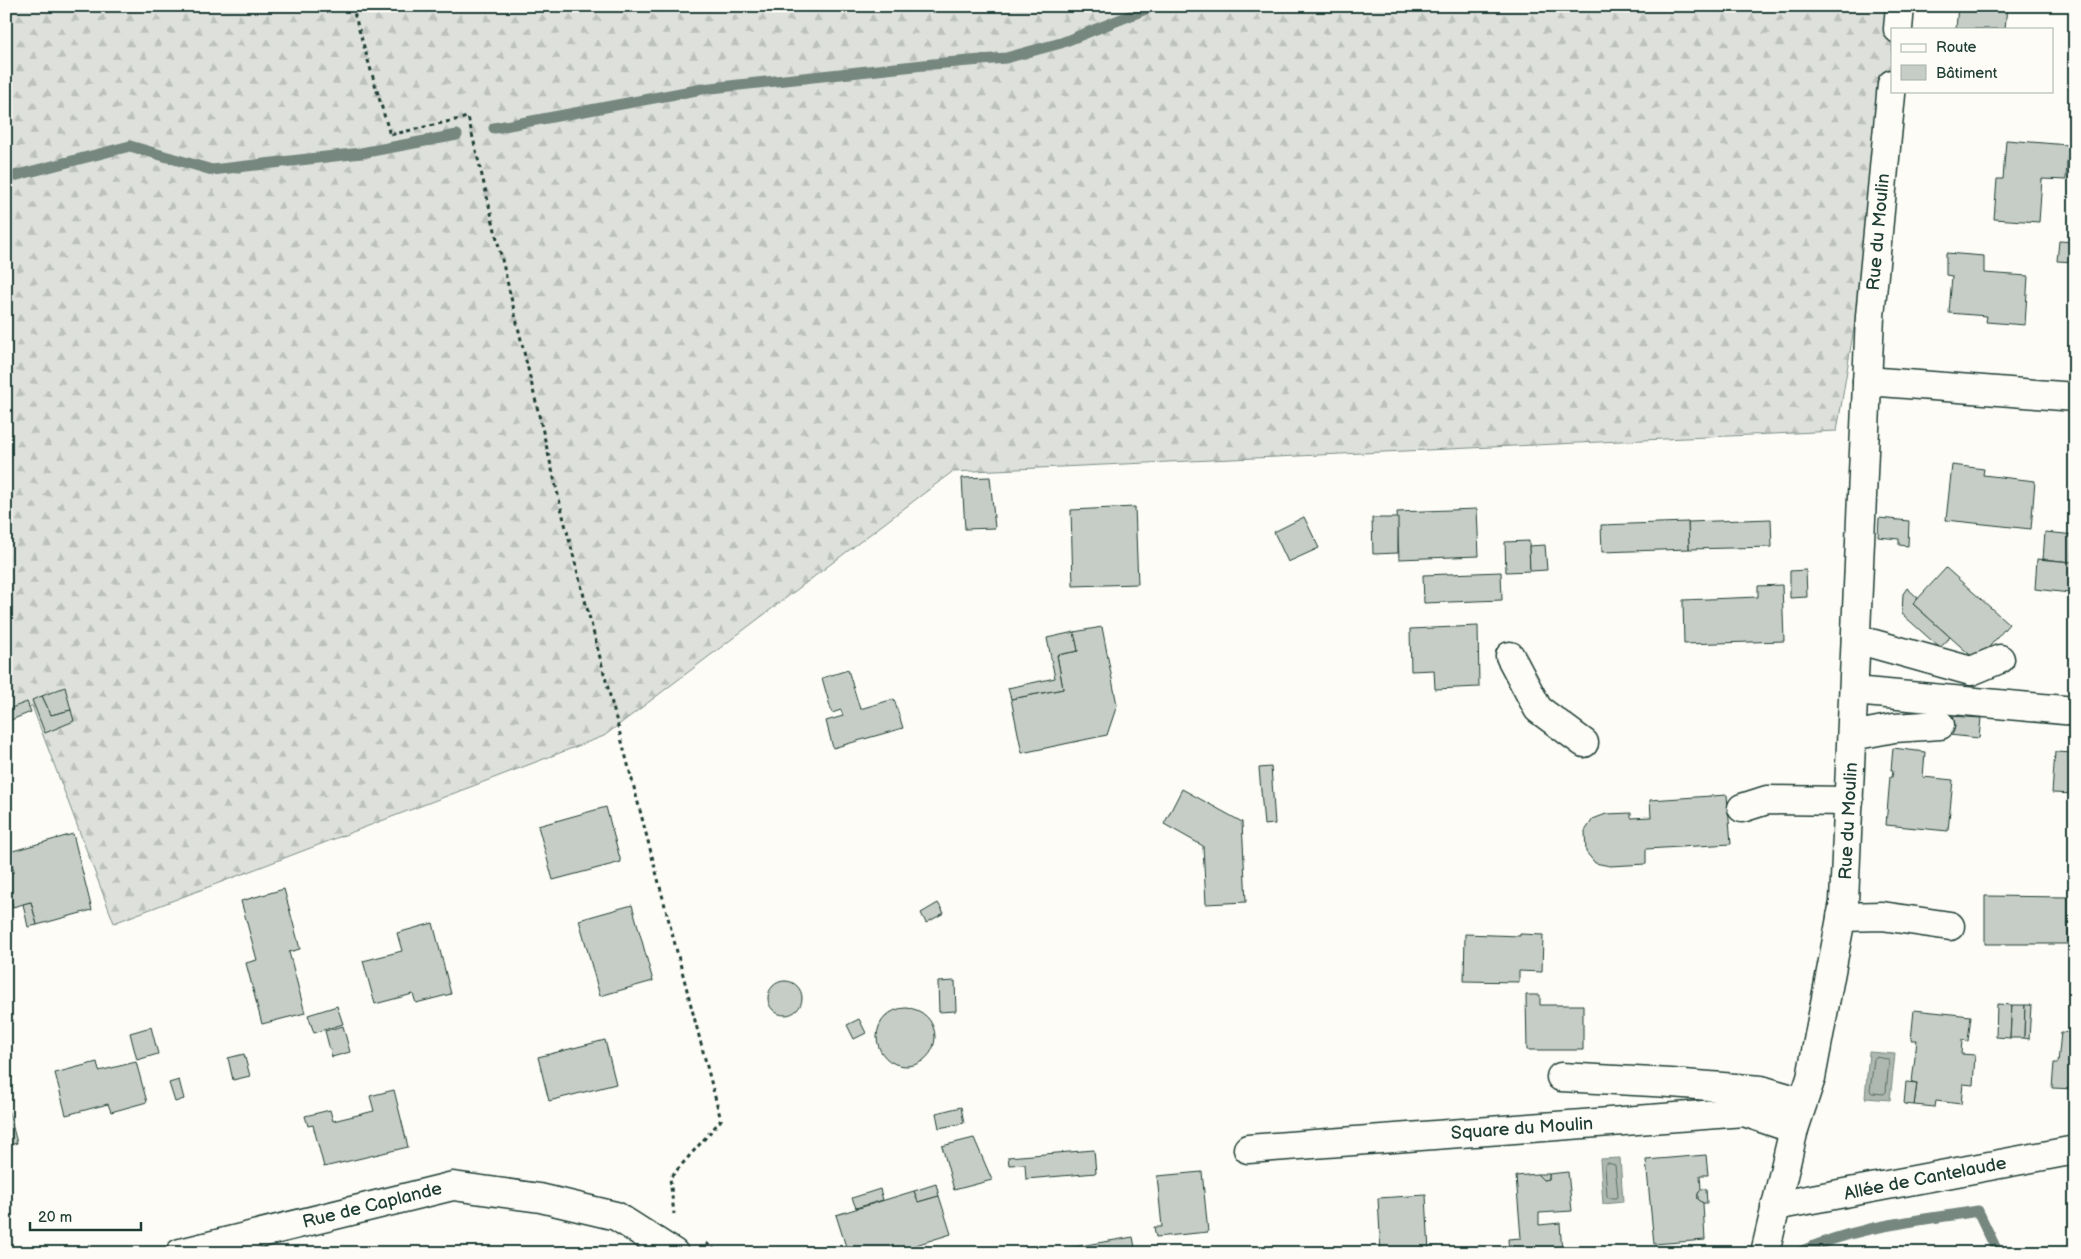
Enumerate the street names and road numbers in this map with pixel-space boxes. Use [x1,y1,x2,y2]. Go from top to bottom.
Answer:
street label: Rue du Moulin [1863,173,1894,292]
street label: Rue du Moulin [1835,762,1862,880]
street label: Square du Moulin [1450,1113,1594,1144]
street label: Allée de Cantelaude [1842,1152,2008,1205]
street label: Rue de Caplande [300,1178,444,1233]

